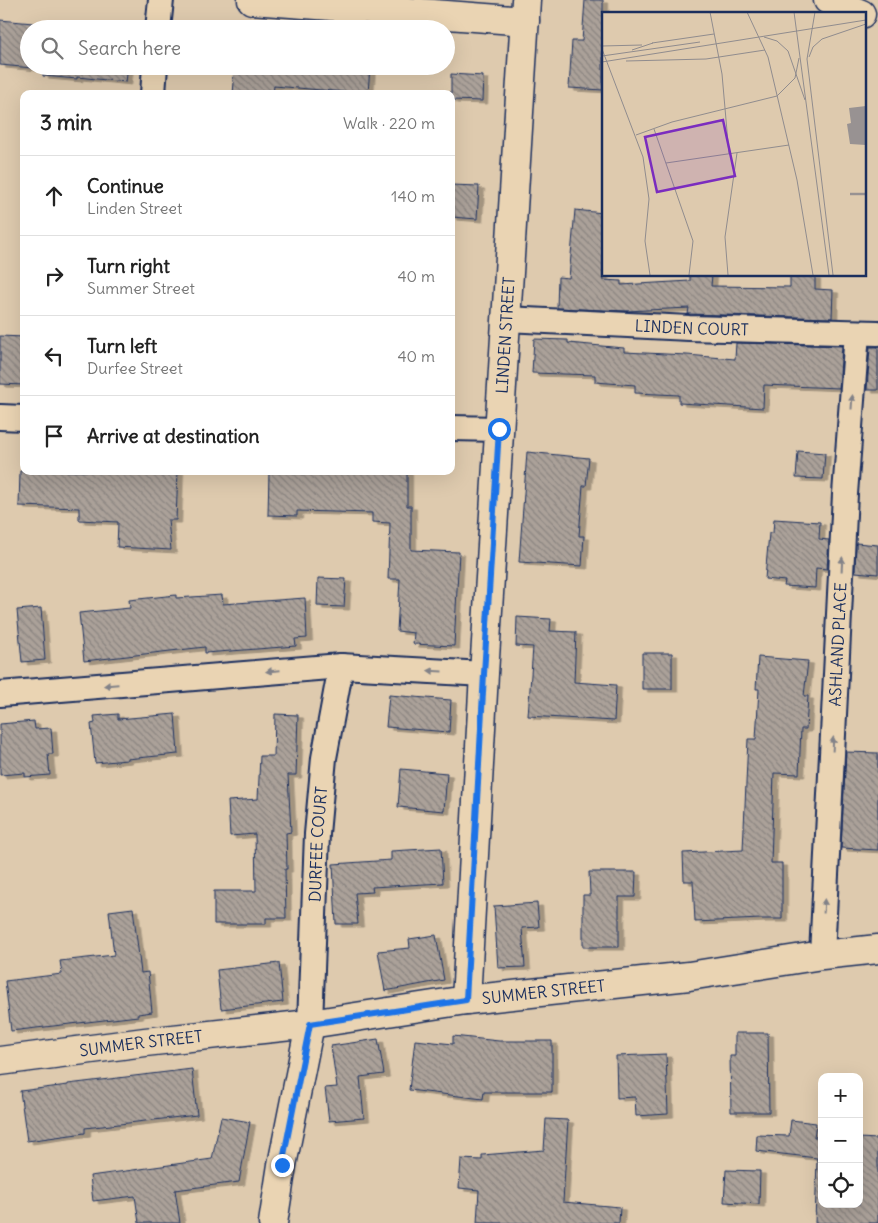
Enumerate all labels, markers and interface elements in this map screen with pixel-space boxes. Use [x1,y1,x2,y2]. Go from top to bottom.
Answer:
inset map [602,12,866,276]
search box [20,20,455,75]
icon: search [38,34,66,62]
text: Search here [78,36,181,60]
text: 3 min [40,109,92,136]
text: Walk · 220 m [343,113,435,133]
text: Continue [87,174,164,198]
icon: ahead [40,182,68,210]
text: 140 m [391,186,435,206]
text: Linden Street [87,198,182,218]
text: Turn right [87,254,170,278]
icon: right [40,262,68,290]
text: 40 m [397,266,435,286]
street label: LINDEN STREET [491,276,519,394]
text: Summer Street [87,278,195,298]
street label: LINDEN COURT [634,315,749,340]
text: Turn left [87,334,157,358]
icon: left [40,342,68,370]
text: 40 m [397,346,435,366]
text: Durfee Street [87,358,183,378]
one-way arrow [848,393,856,409]
route start [488,418,511,441]
icon: arrive [40,422,68,450]
text: Arrive at destination [87,424,260,448]
one-way arrow [838,556,846,572]
street label: ASHLAND PLACE [824,582,851,707]
one-way arrow [427,667,443,675]
one-way arrow [265,668,281,676]
one-way arrow [103,681,119,689]
one-way arrow [829,735,837,751]
street label: DURFEE COURT [305,785,331,902]
one-way arrow [821,898,829,914]
street label: SUMMER STREET [481,975,606,1008]
street label: SUMMER STREET [78,1026,203,1061]
map controls [818,1073,863,1208]
button: + [818,1073,863,1118]
button: − [818,1118,863,1163]
route end [271,1154,294,1177]
button: locate [818,1163,863,1208]

